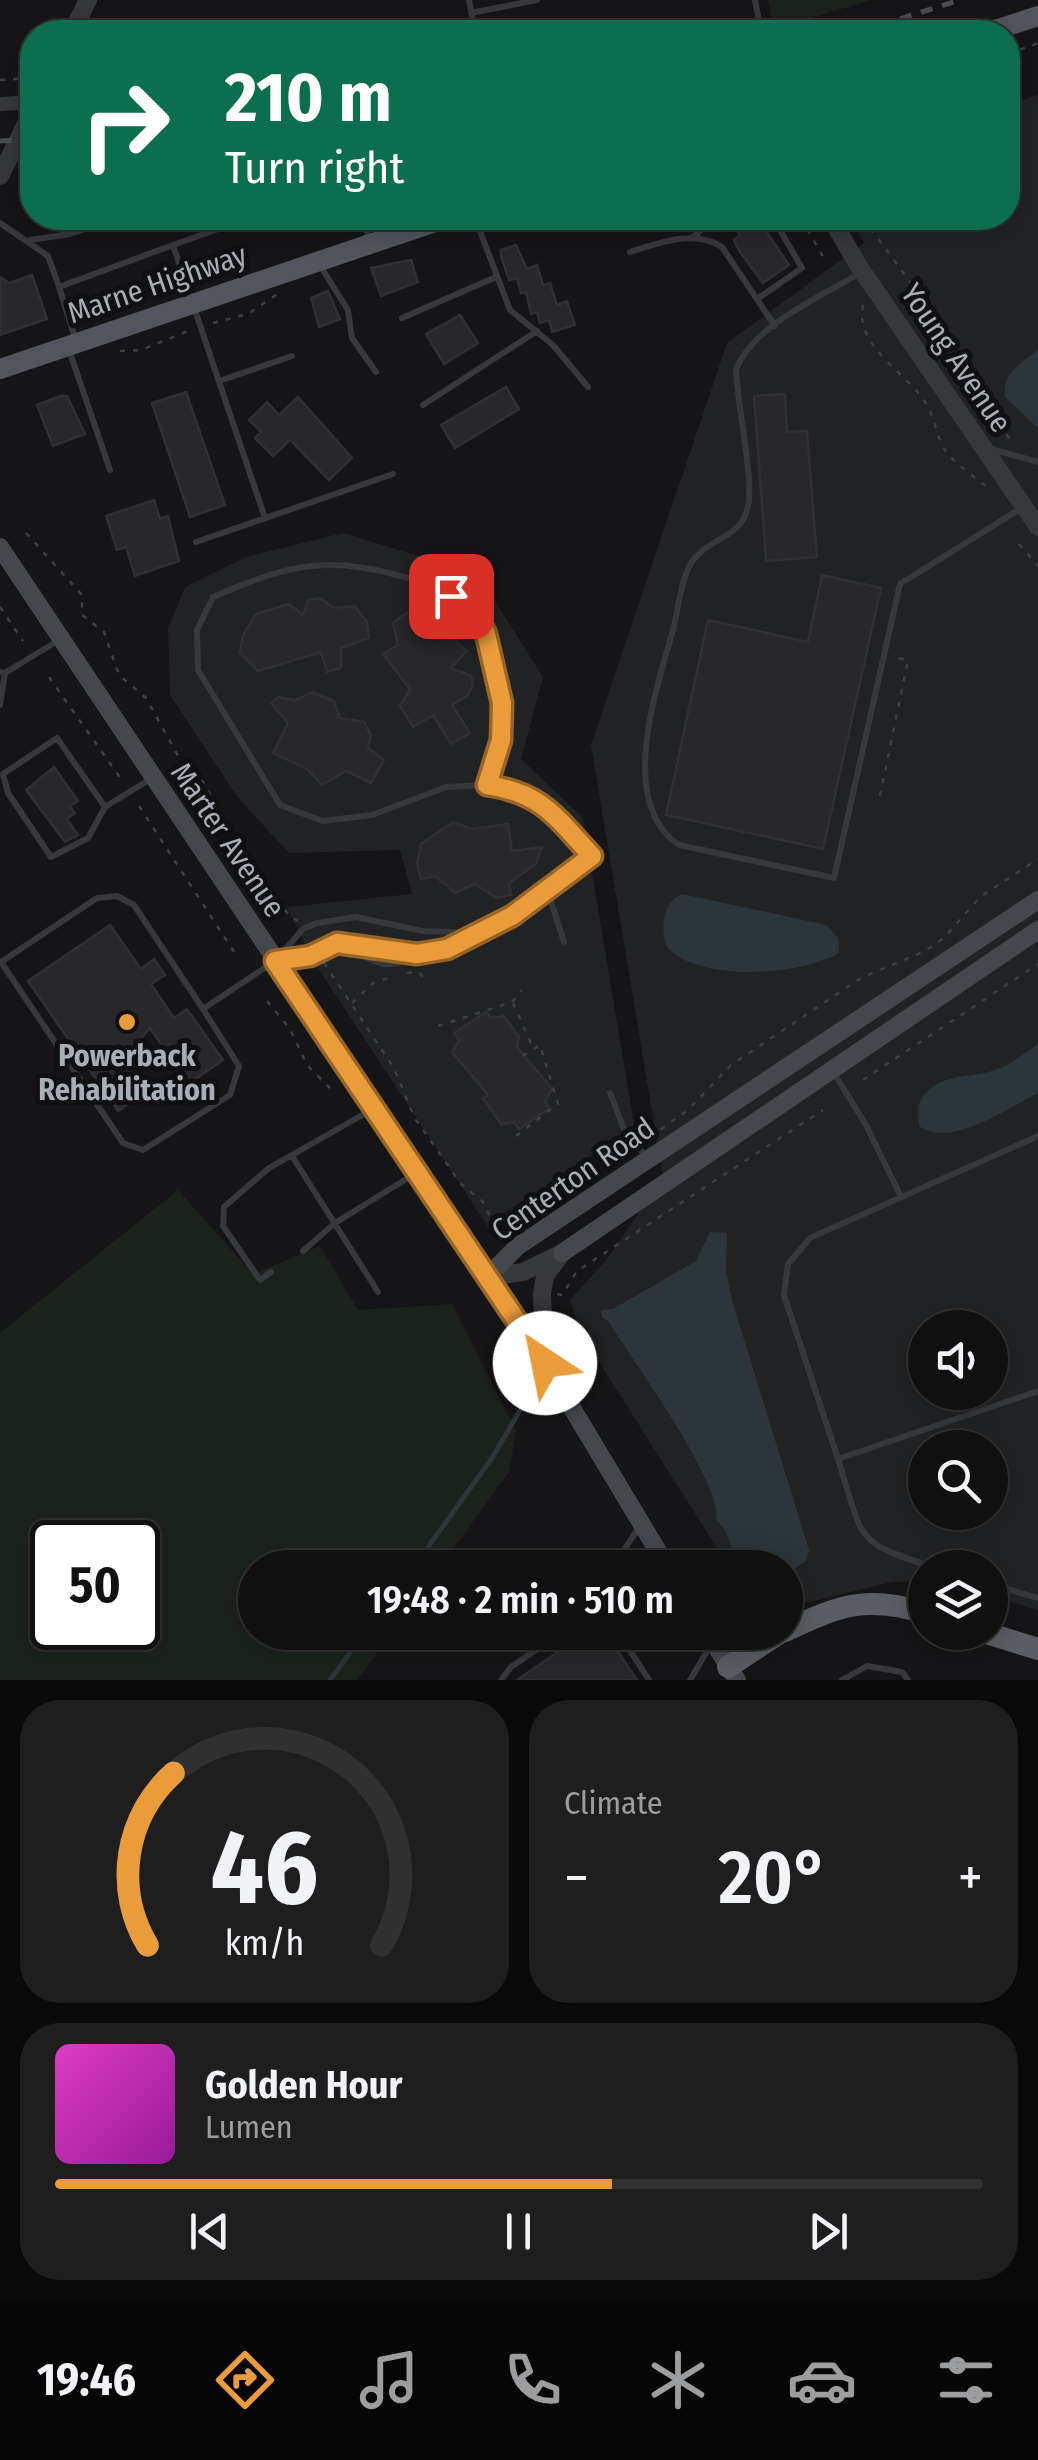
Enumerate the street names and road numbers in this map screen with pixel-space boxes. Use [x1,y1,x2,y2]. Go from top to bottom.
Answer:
street label: Marne Highway [63,236,252,331]
street label: Young Avenue [893,277,1019,439]
street label: Marter Avenue [163,756,293,924]
street label: Centerton Road [485,1110,661,1248]

